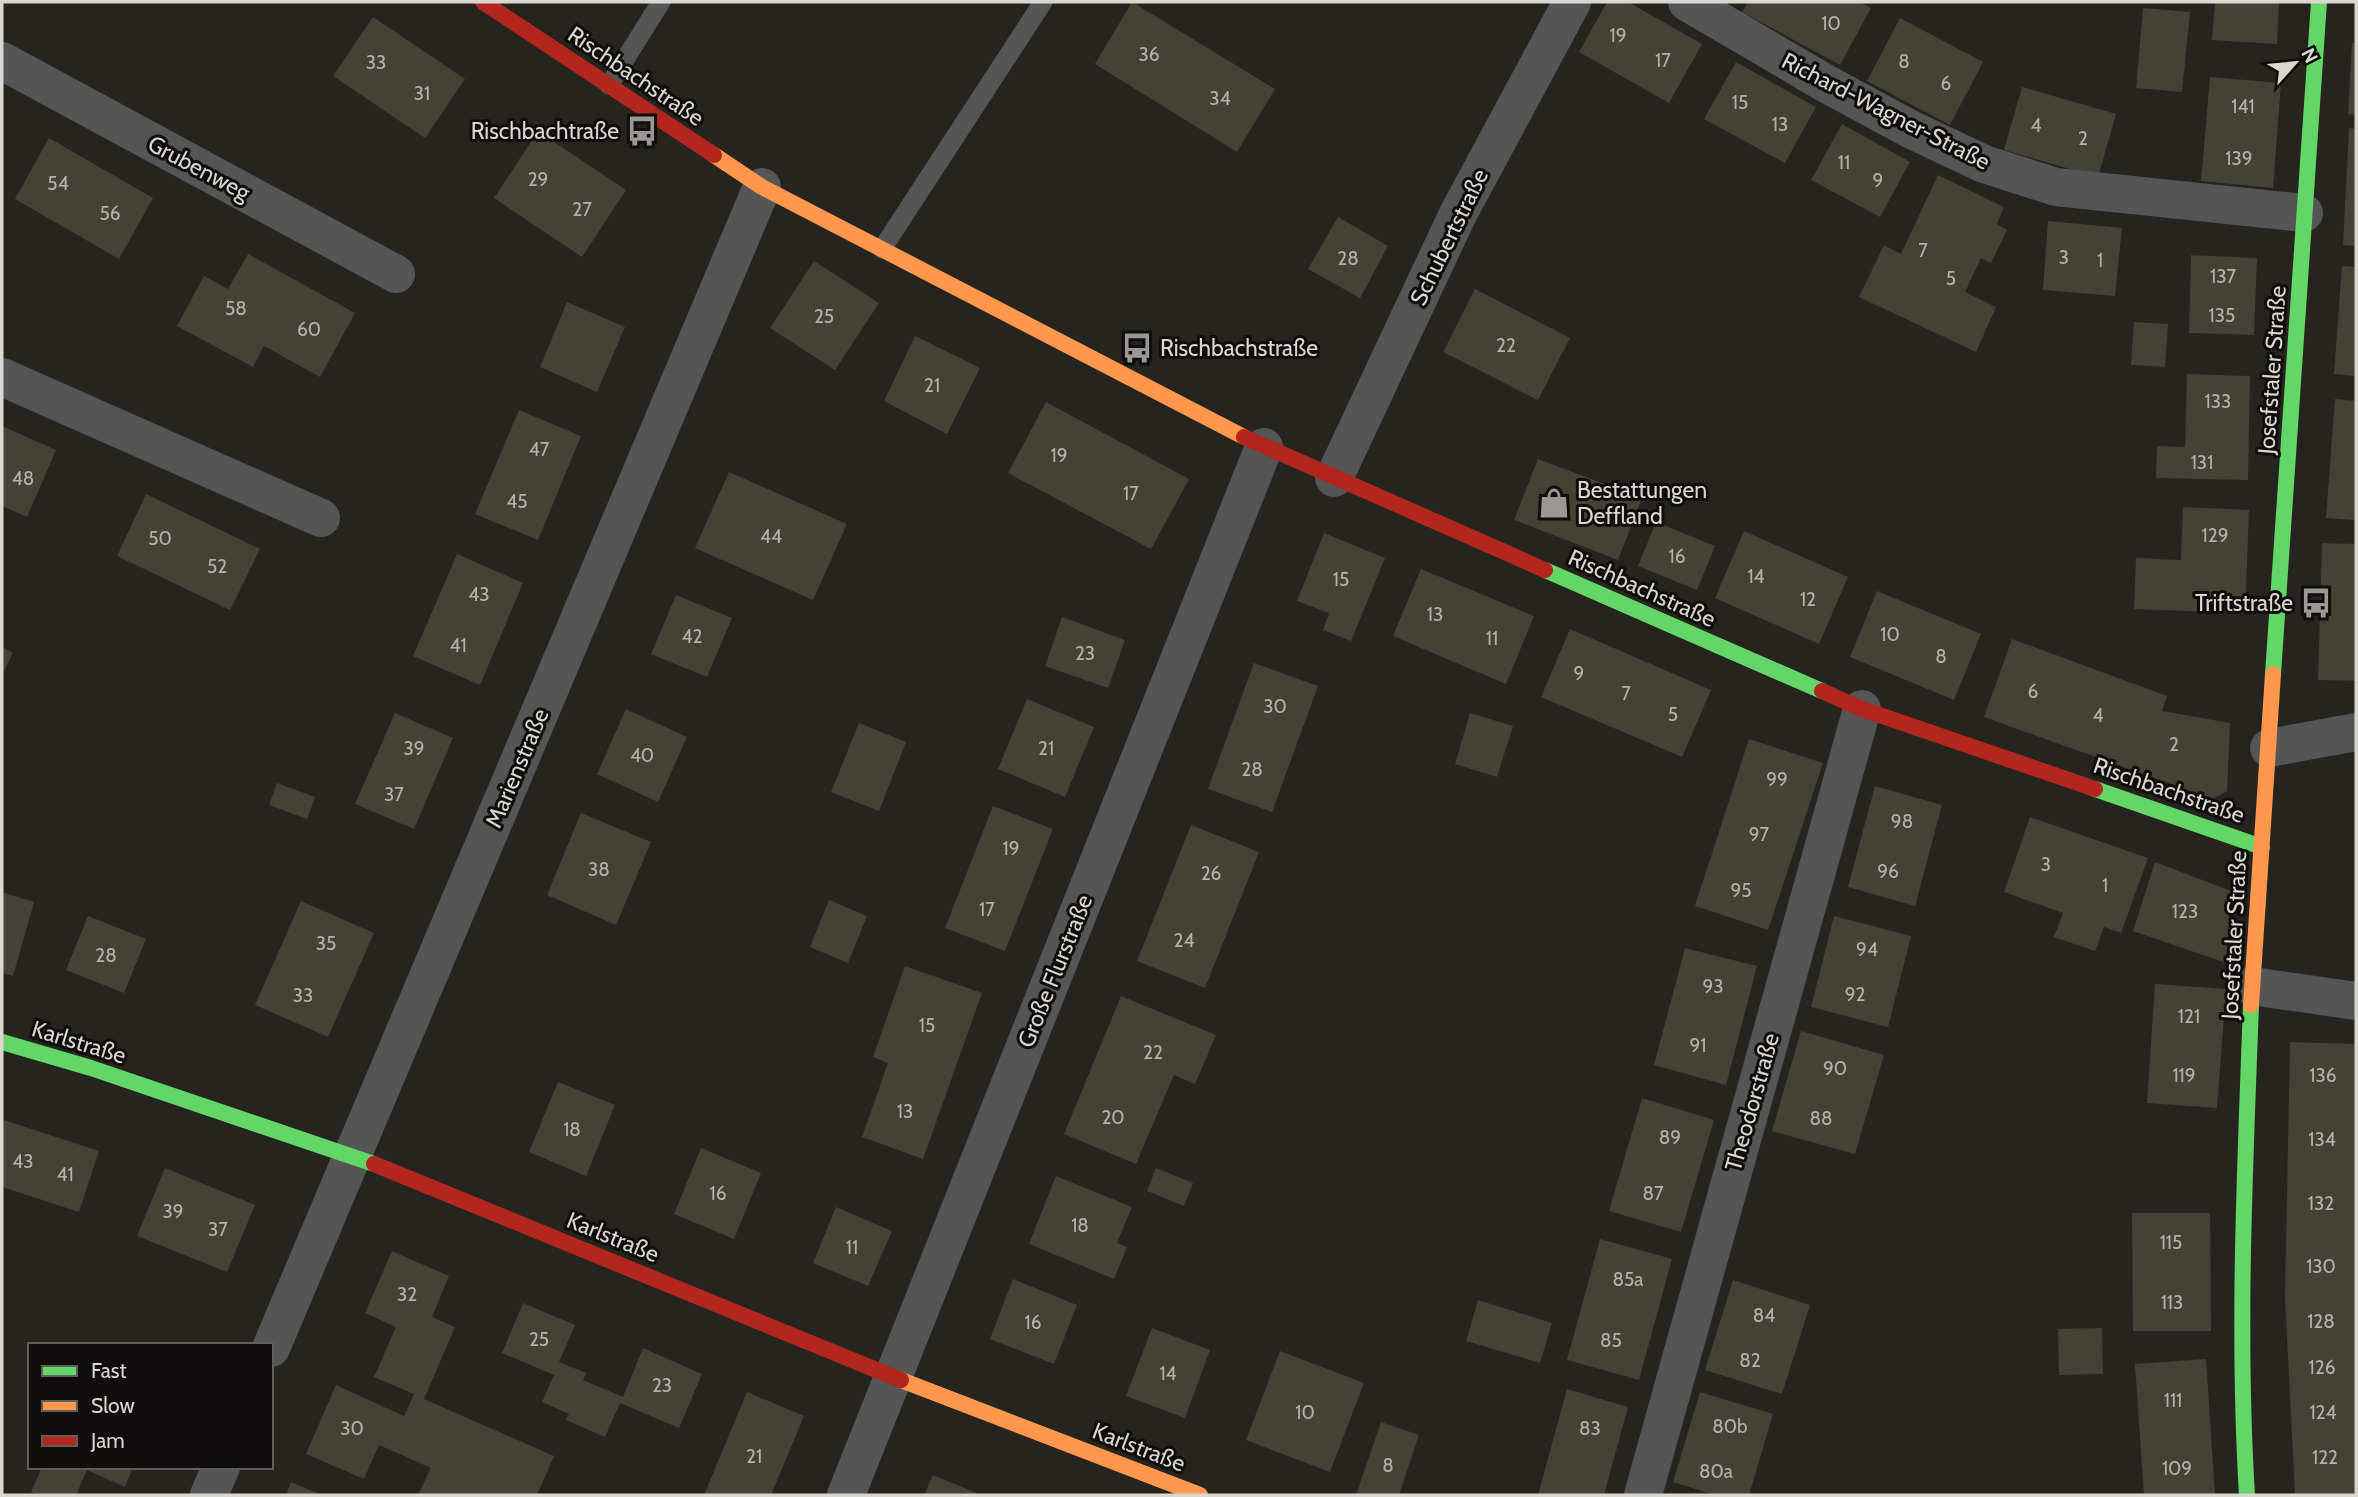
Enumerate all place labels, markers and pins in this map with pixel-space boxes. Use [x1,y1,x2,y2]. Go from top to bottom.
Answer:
bus stop icon: Rischbachtraße [625,114,659,148]
place label: Rischbachtraße [471,117,619,145]
bus stop icon: Rischbachstraße [1120,331,1154,365]
place label: Rischbachstraße [1160,334,1318,362]
place label: Bestattungen Deffland [1577,476,1707,530]
shop icon: Bestattungen Deffland [1537,486,1571,520]
bus stop icon: Triftstraße [2299,586,2333,620]
place label: Triftstraße [2195,589,2293,617]

